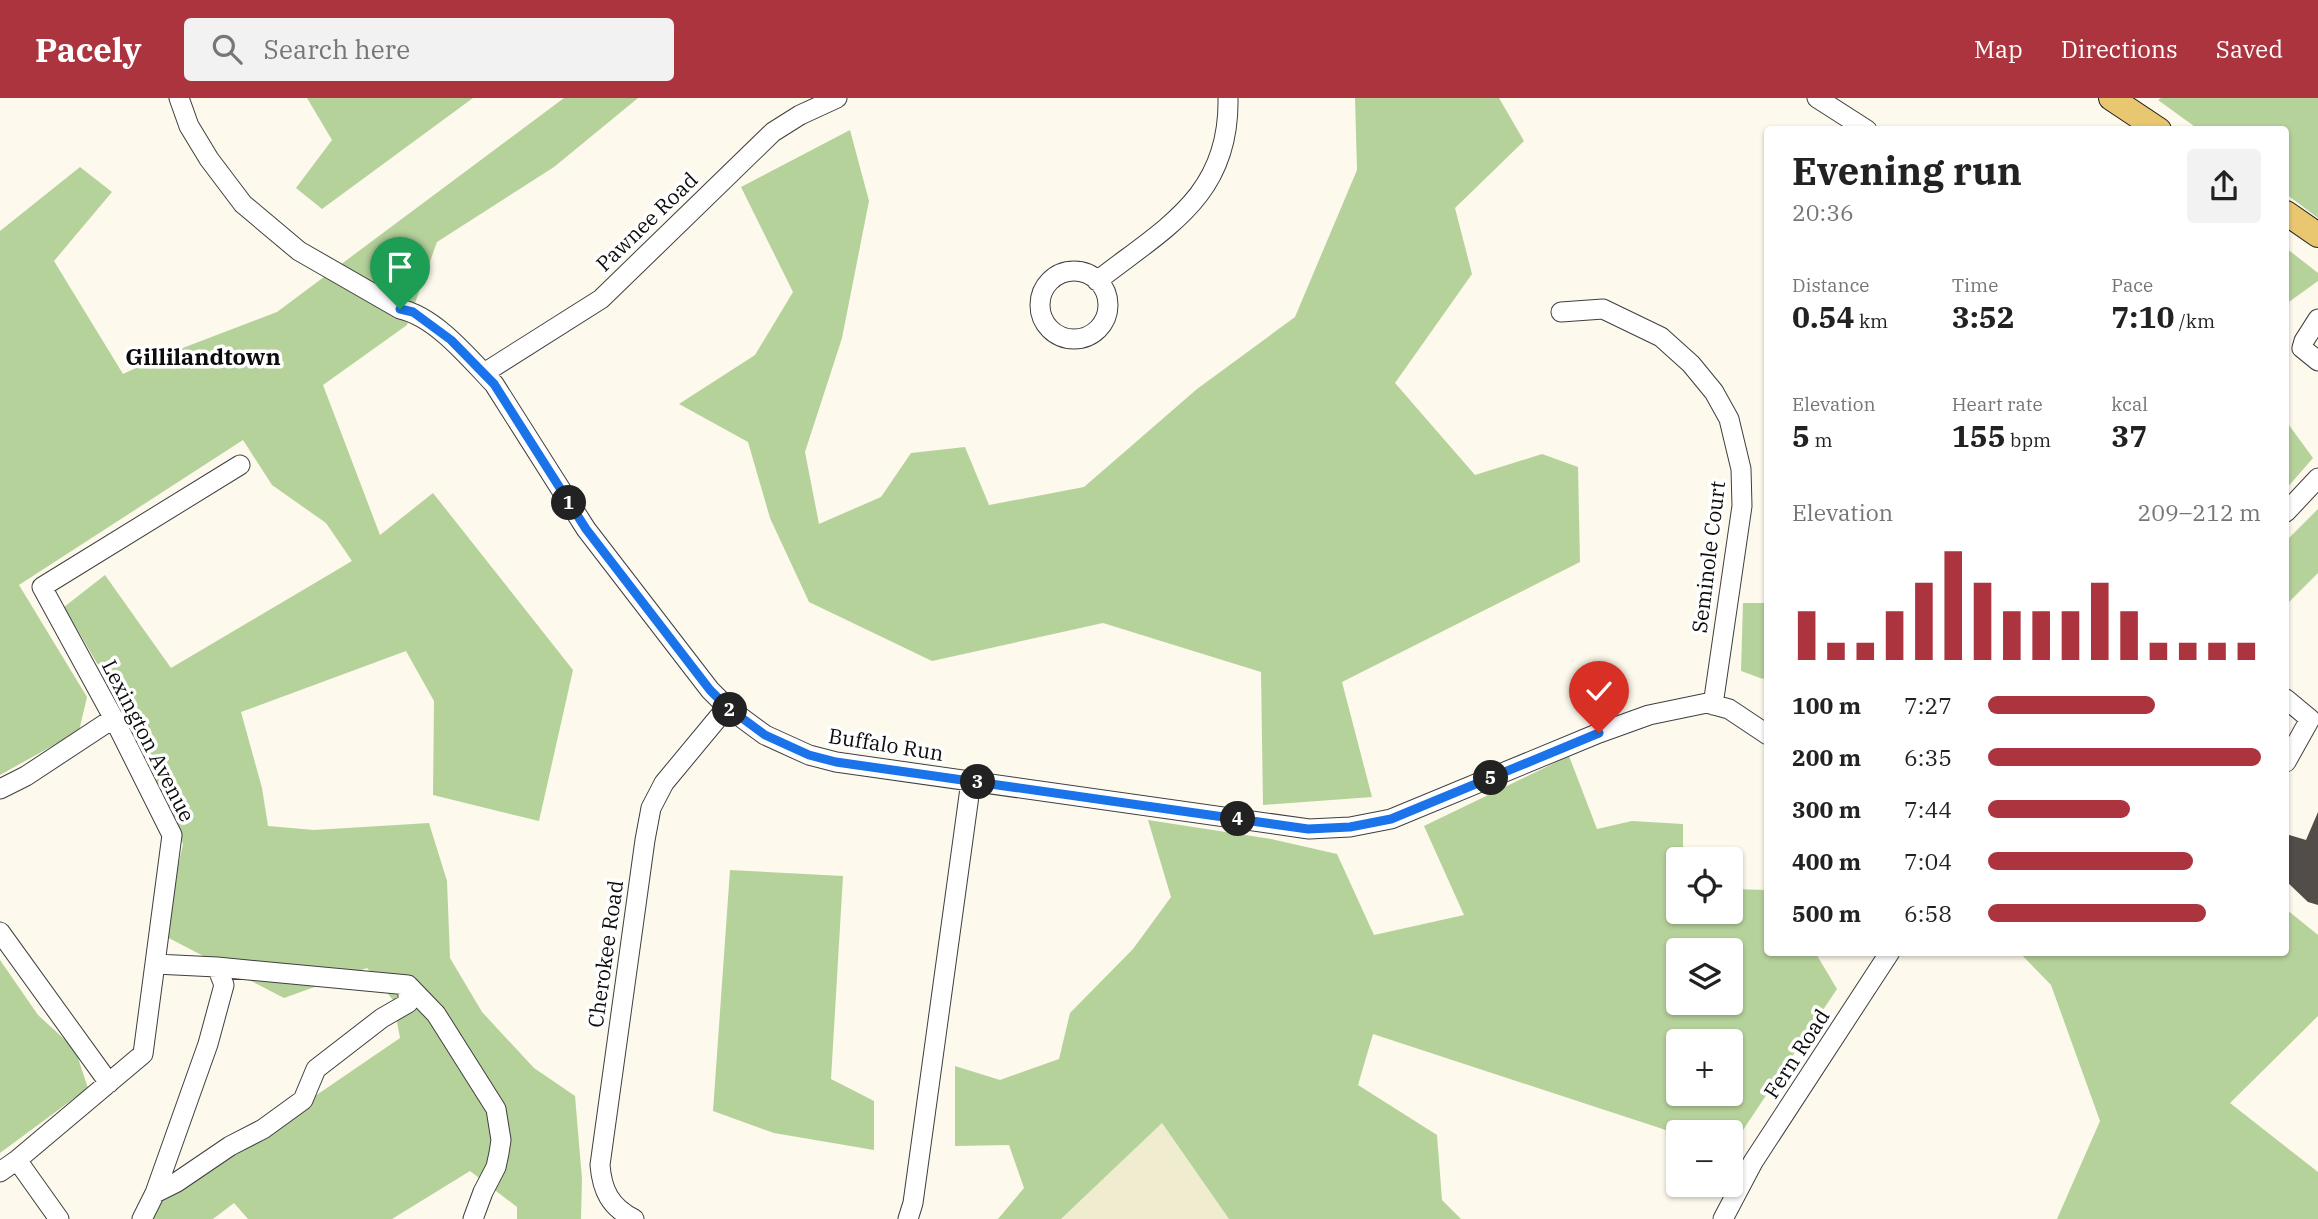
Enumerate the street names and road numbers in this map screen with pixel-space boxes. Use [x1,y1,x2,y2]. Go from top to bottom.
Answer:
street label: Pawnee Road [589,165,703,277]
street label: Seminole Court [1685,479,1731,635]
street label: Lexington Avenue [96,655,202,826]
street label: Buffalo Run [827,721,946,767]
street label: Cherokee Road [581,878,629,1029]
street label: Fern Road [1757,1003,1836,1104]

